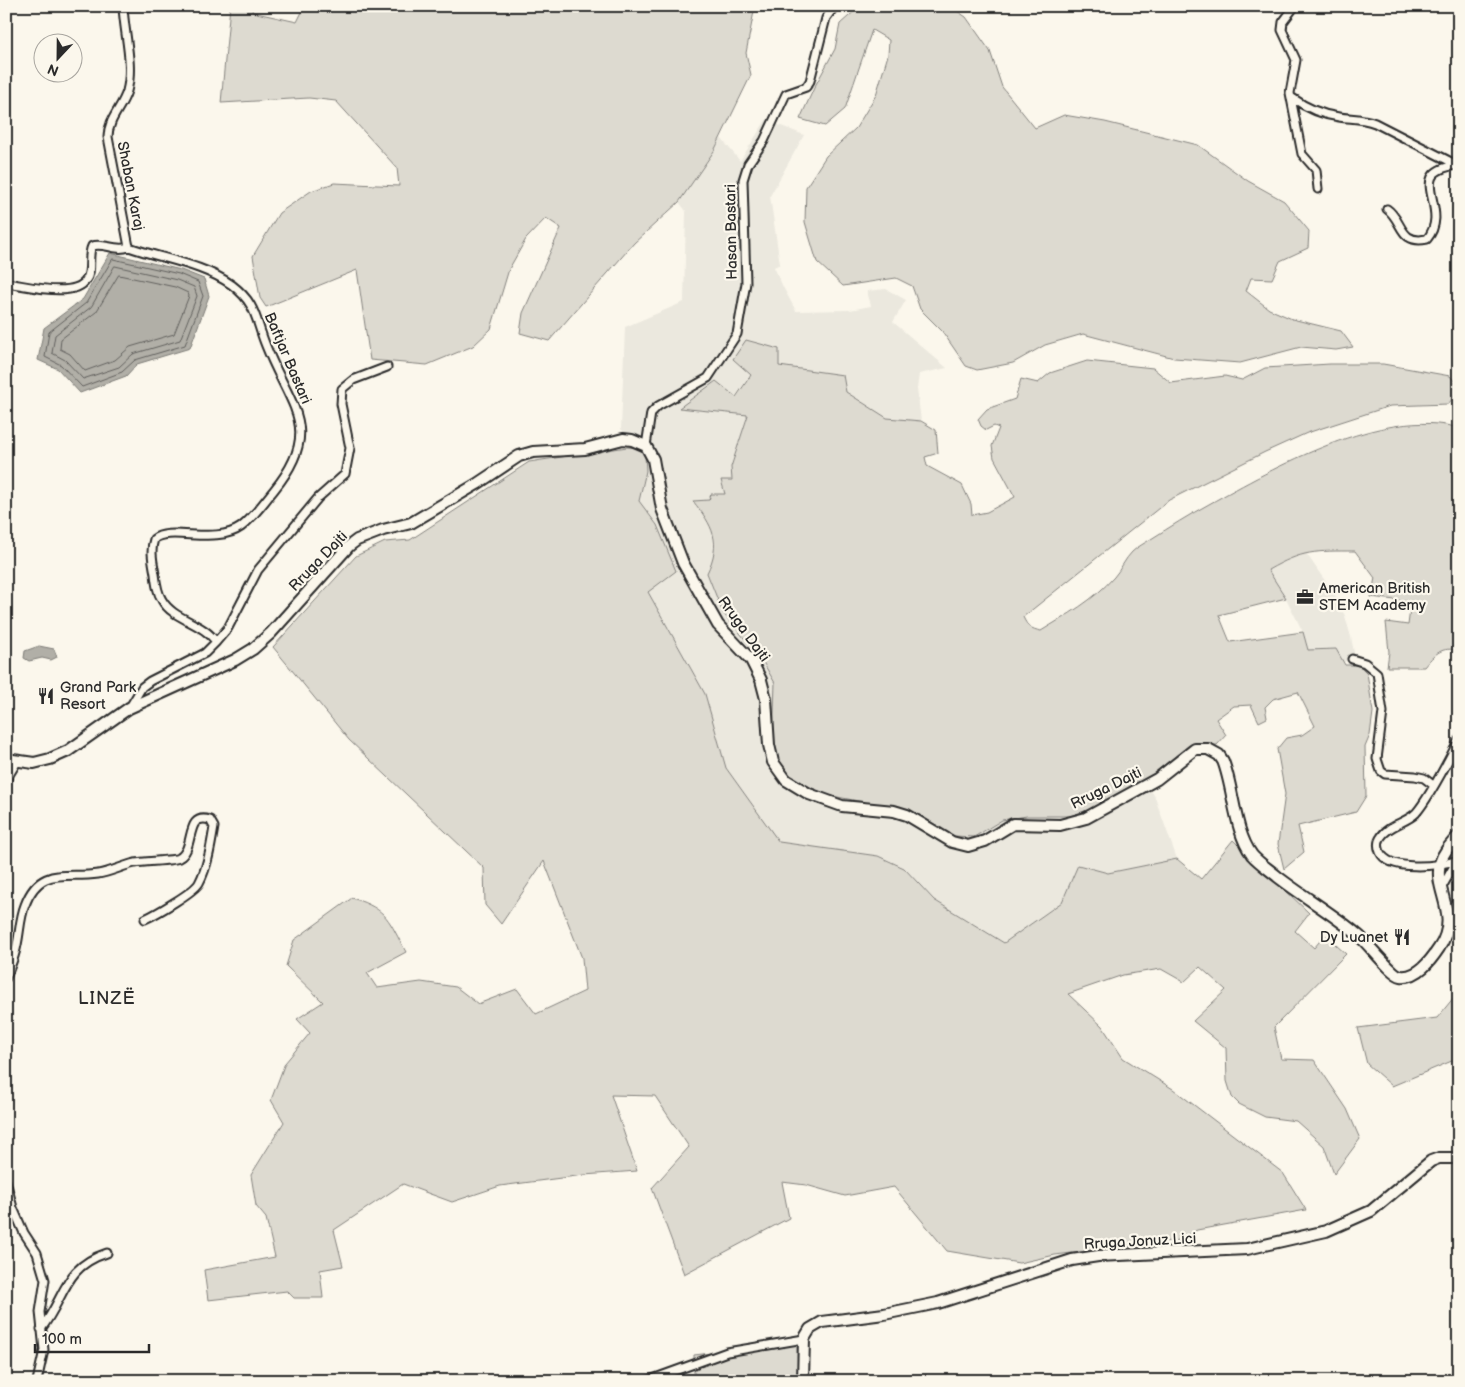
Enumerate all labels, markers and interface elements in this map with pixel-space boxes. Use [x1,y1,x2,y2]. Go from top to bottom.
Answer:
north arrow [32,32,82,82]
text: N [45,60,61,79]
street label: Shaban Karaj [113,140,148,232]
street label: Hasan Bastari [721,184,742,280]
street label: Baftjar Bastari [260,309,315,407]
street label: Rruga Dajti [285,527,352,595]
place label: American British STEM Academy [1319,579,1430,615]
office icon: American British STEM Academy [1295,587,1315,607]
street label: Rruga Dajti [713,593,774,666]
place label: Grand Park Resort [60,678,137,714]
restaurant icon: Grand Park Resort [36,686,56,706]
street label: Rruga Dajti [1068,763,1145,814]
restaurant icon: Dy Luanet [1392,927,1412,947]
place label: Dy Luanet [1320,928,1388,947]
district label: LINZË [78,987,136,1009]
street label: Rruga Jonuz Lici [1083,1229,1197,1254]
scale bar [35,1322,149,1354]
text: 100 m [42,1330,82,1349]

